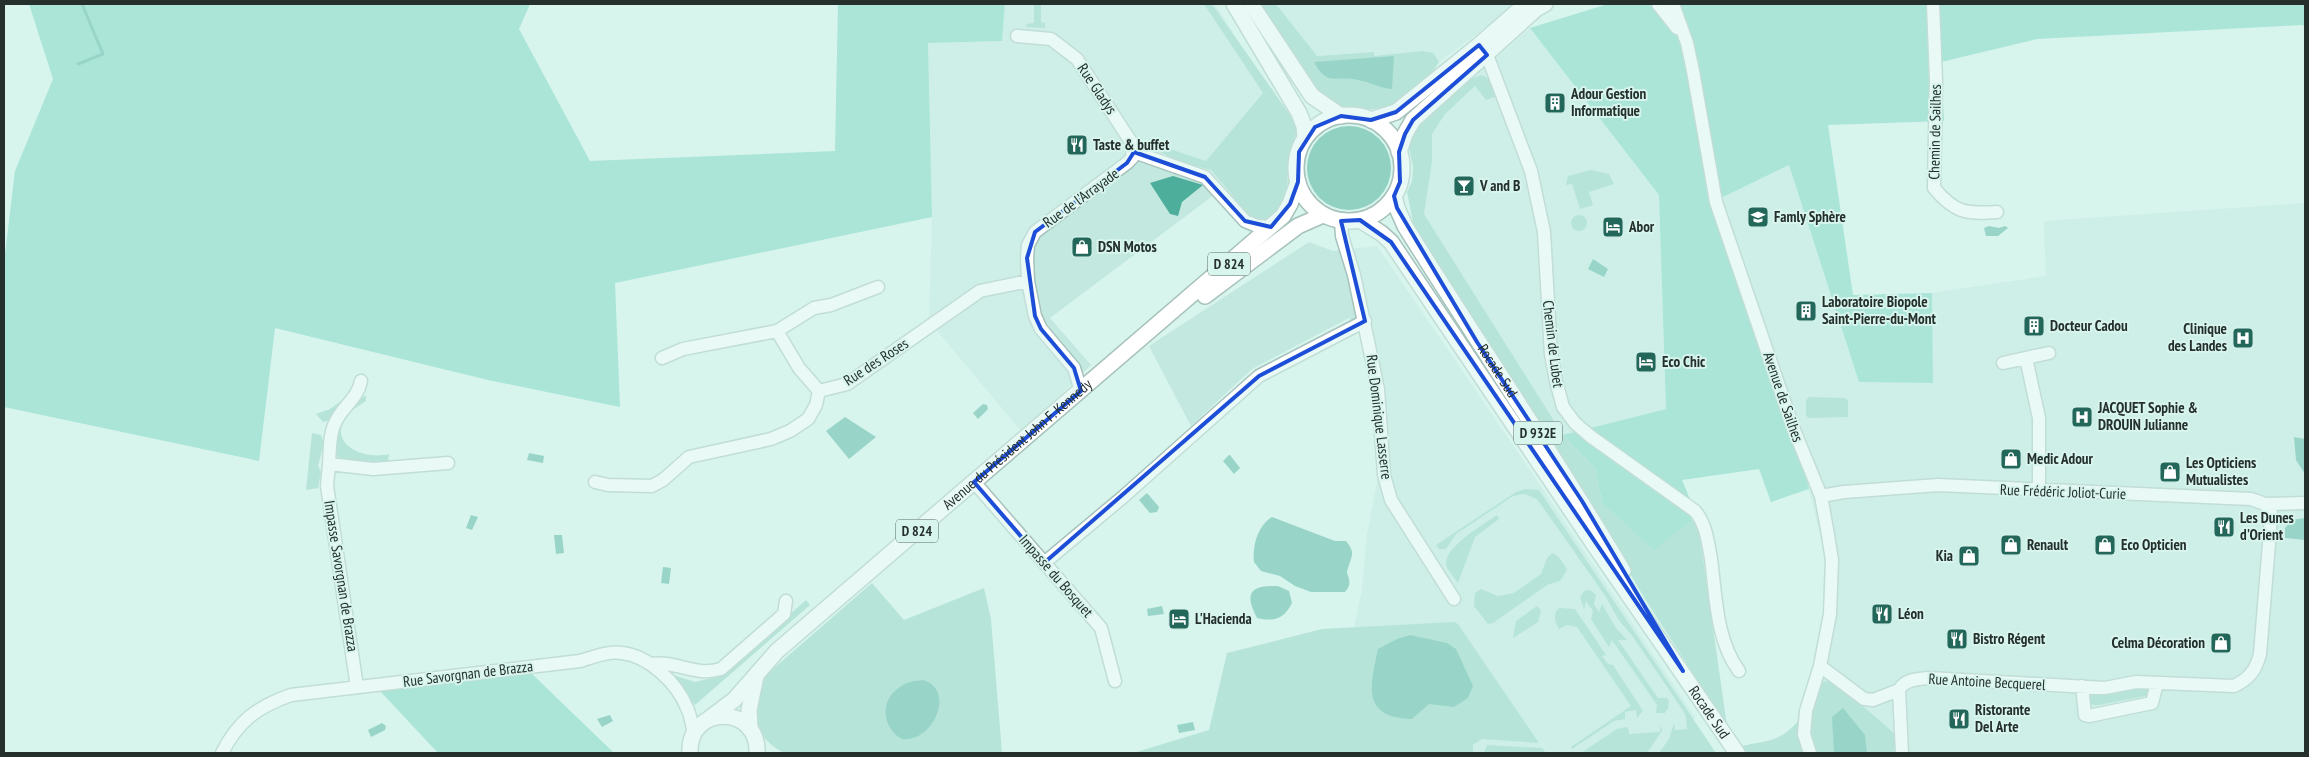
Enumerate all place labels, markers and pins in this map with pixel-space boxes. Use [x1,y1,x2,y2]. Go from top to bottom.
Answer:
place label: Adour Gestion Informatique [1570,84,1646,120]
building icon: Adour Gestion Informatique [1543,91,1567,115]
restaurant icon: Taste & buffet [1065,133,1089,157]
place label: Taste & buffet [1093,135,1170,154]
bar icon: V and B [1452,174,1476,198]
place label: V and B [1479,176,1520,195]
school or university icon: Famly Sphère [1746,205,1770,229]
place label: Famly Sphère [1774,207,1846,226]
hotel icon: Abor [1601,215,1625,239]
place label: Abor [1628,217,1655,236]
shop icon: DSN Motos [1070,235,1094,259]
place label: DSN Motos [1098,237,1157,256]
place label: Laboratoire Biopole Saint-Pierre-du-Mont [1822,292,1936,328]
building icon: Laboratoire Biopole Saint-Pierre-du-Mont [1794,299,1818,323]
building icon: Docteur Cadou [2022,314,2046,338]
place label: Docteur Cadou [2050,316,2128,335]
place label: Clinique des Landes [2168,319,2227,355]
hospital icon: Clinique des Landes [2231,326,2255,350]
hotel icon: Eco Chic [1634,350,1658,374]
place label: Eco Chic [1662,352,1706,371]
place label: JACQUET Sophie & DROUIN Julianne [2097,398,2198,434]
hospital icon: JACQUET Sophie & DROUIN Julianne [2070,405,2094,429]
shop icon: Medic Adour [1999,447,2023,471]
place label: Medic Adour [2027,449,2094,468]
place label: Les Opticiens Mutualistes [2186,453,2256,489]
shop icon: Les Opticiens Mutualistes [2158,460,2182,484]
place label: Les Dunes d'Orient [2240,508,2294,544]
restaurant icon: Les Dunes d'Orient [2212,515,2236,539]
shop icon: Renault [1999,533,2023,557]
shop icon: Eco Opticien [2093,533,2117,557]
place label: Renault [2027,535,2069,554]
place label: Eco Opticien [2121,535,2187,554]
shop icon: Kia [1957,544,1981,568]
place label: Kia [1936,546,1953,565]
restaurant icon: Léon [1870,602,1894,626]
place label: Léon [1898,604,1924,623]
hotel icon: L'Hacienda [1167,607,1191,631]
place label: L'Hacienda [1195,609,1252,628]
restaurant icon: Bistro Régent [1945,627,1969,651]
place label: Bistro Régent [1973,629,2046,648]
shop icon: Celma Décoration [2209,631,2233,655]
place label: Celma Décoration [2111,633,2205,652]
place label: Ristorante Del Arte [1975,700,2030,736]
restaurant icon: Ristorante Del Arte [1947,707,1971,731]

